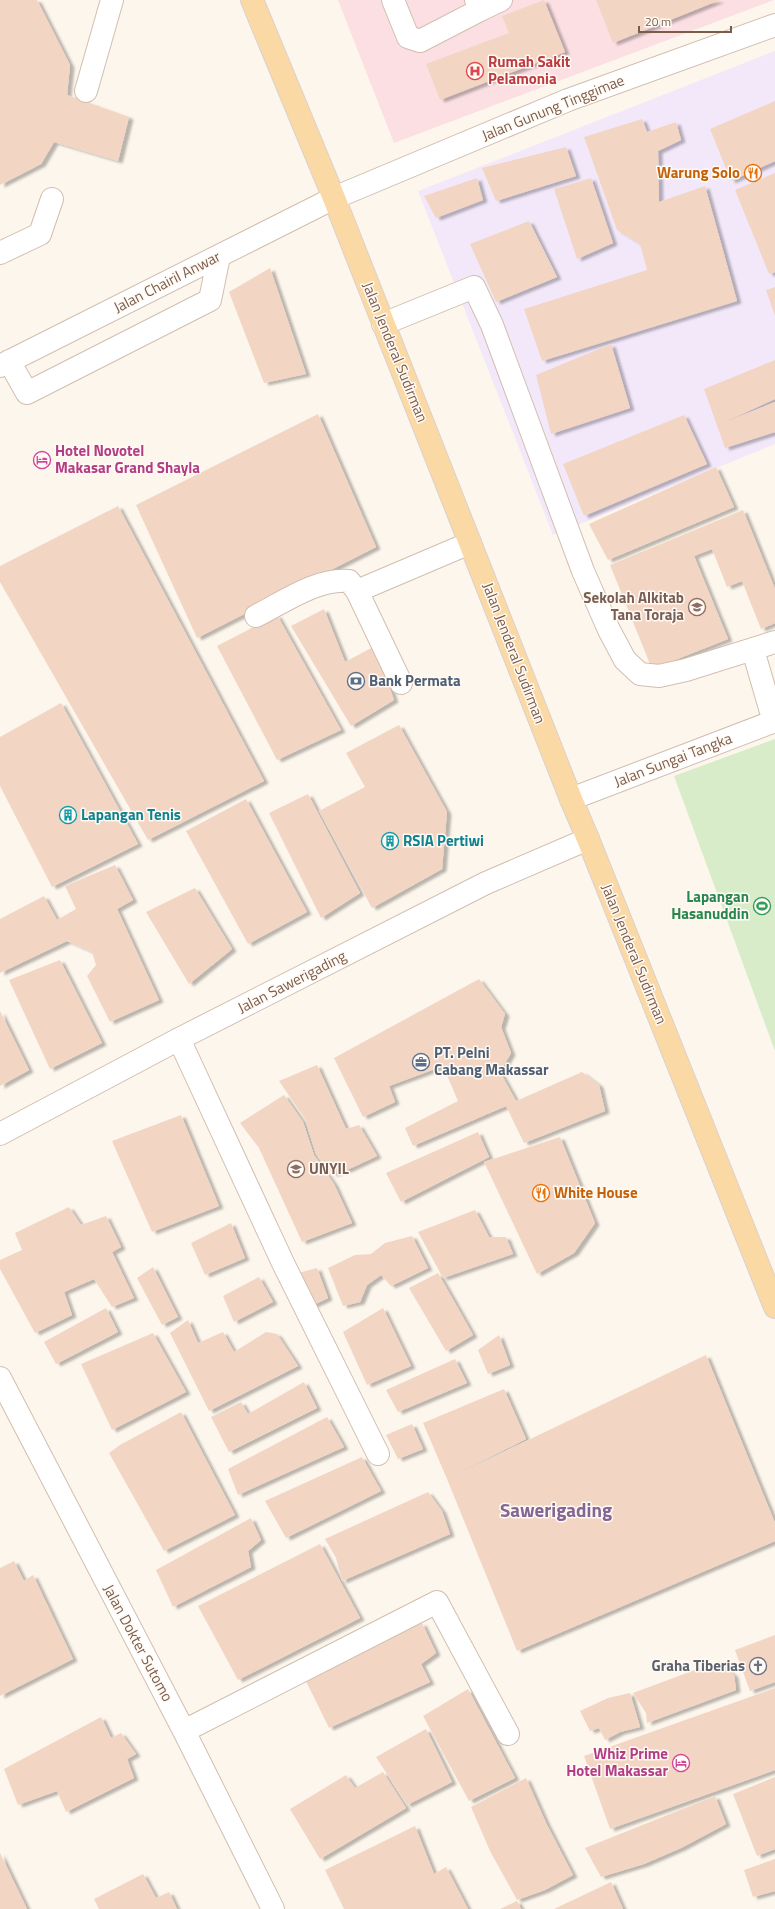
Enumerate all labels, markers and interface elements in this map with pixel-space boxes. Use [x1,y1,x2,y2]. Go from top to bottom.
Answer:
scale bar [639,8,731,34]
text: 20 m [645,12,671,31]
place label: Rumah Sakit Pelamonia [488,50,571,90]
hospital icon: Rumah Sakit Pelamonia [465,61,485,81]
street label: Jalan Gunung Tinggimae [478,68,628,147]
place label: Warung Solo [657,161,740,184]
restaurant icon: Warung Solo [743,163,763,183]
street label: Jalan Chairil Anwar [109,245,224,318]
street label: Jalan Jenderal Sudirman [357,278,434,426]
place label: Hotel Novotel Makasar Grand Shayla [55,439,200,479]
hotel icon: Hotel Novotel Makasar Grand Shayla [32,450,52,470]
street label: Jalan Jenderal Sudirman [477,579,552,727]
place label: Sekolah Alkitab Tana Toraja [583,586,684,626]
school or university icon: Sekolah Alkitab Tana Toraja [687,597,707,617]
place label: Bank Permata [369,669,461,692]
bank icon: Bank Permata [346,671,366,691]
street label: Jalan Sungai Tangka [611,726,736,793]
place label: Lapangan Tenis [81,803,181,826]
building icon: Lapangan Tenis [58,805,78,825]
place label: RSIA Pertiwi [403,829,484,852]
building icon: RSIA Pertiwi [380,831,400,851]
street label: Jalan Jenderal Sudirman [596,880,673,1028]
place label: Lapangan Hasanuddin [671,885,749,925]
sports icon: Lapangan Hasanuddin [752,896,772,916]
street label: Jalan Sawerigading [233,944,350,1019]
place label: PT. Pelni Cabang Makassar [434,1041,549,1081]
office icon: PT. Pelni Cabang Makassar [411,1052,431,1072]
place label: UNYIL [309,1157,349,1180]
school or university icon: UNYIL [286,1159,306,1179]
place label: White House [554,1181,638,1204]
restaurant icon: White House [531,1183,551,1203]
district label: Sawerigading [500,1495,612,1524]
street label: Jalan Dokter Sutomo [98,1580,179,1706]
place label: Graha Tiberias [652,1654,745,1677]
church icon: Graha Tiberias [748,1656,768,1676]
place label: Whiz Prime Hotel Makassar [566,1742,668,1782]
hotel icon: Whiz Prime Hotel Makassar [671,1753,691,1773]

